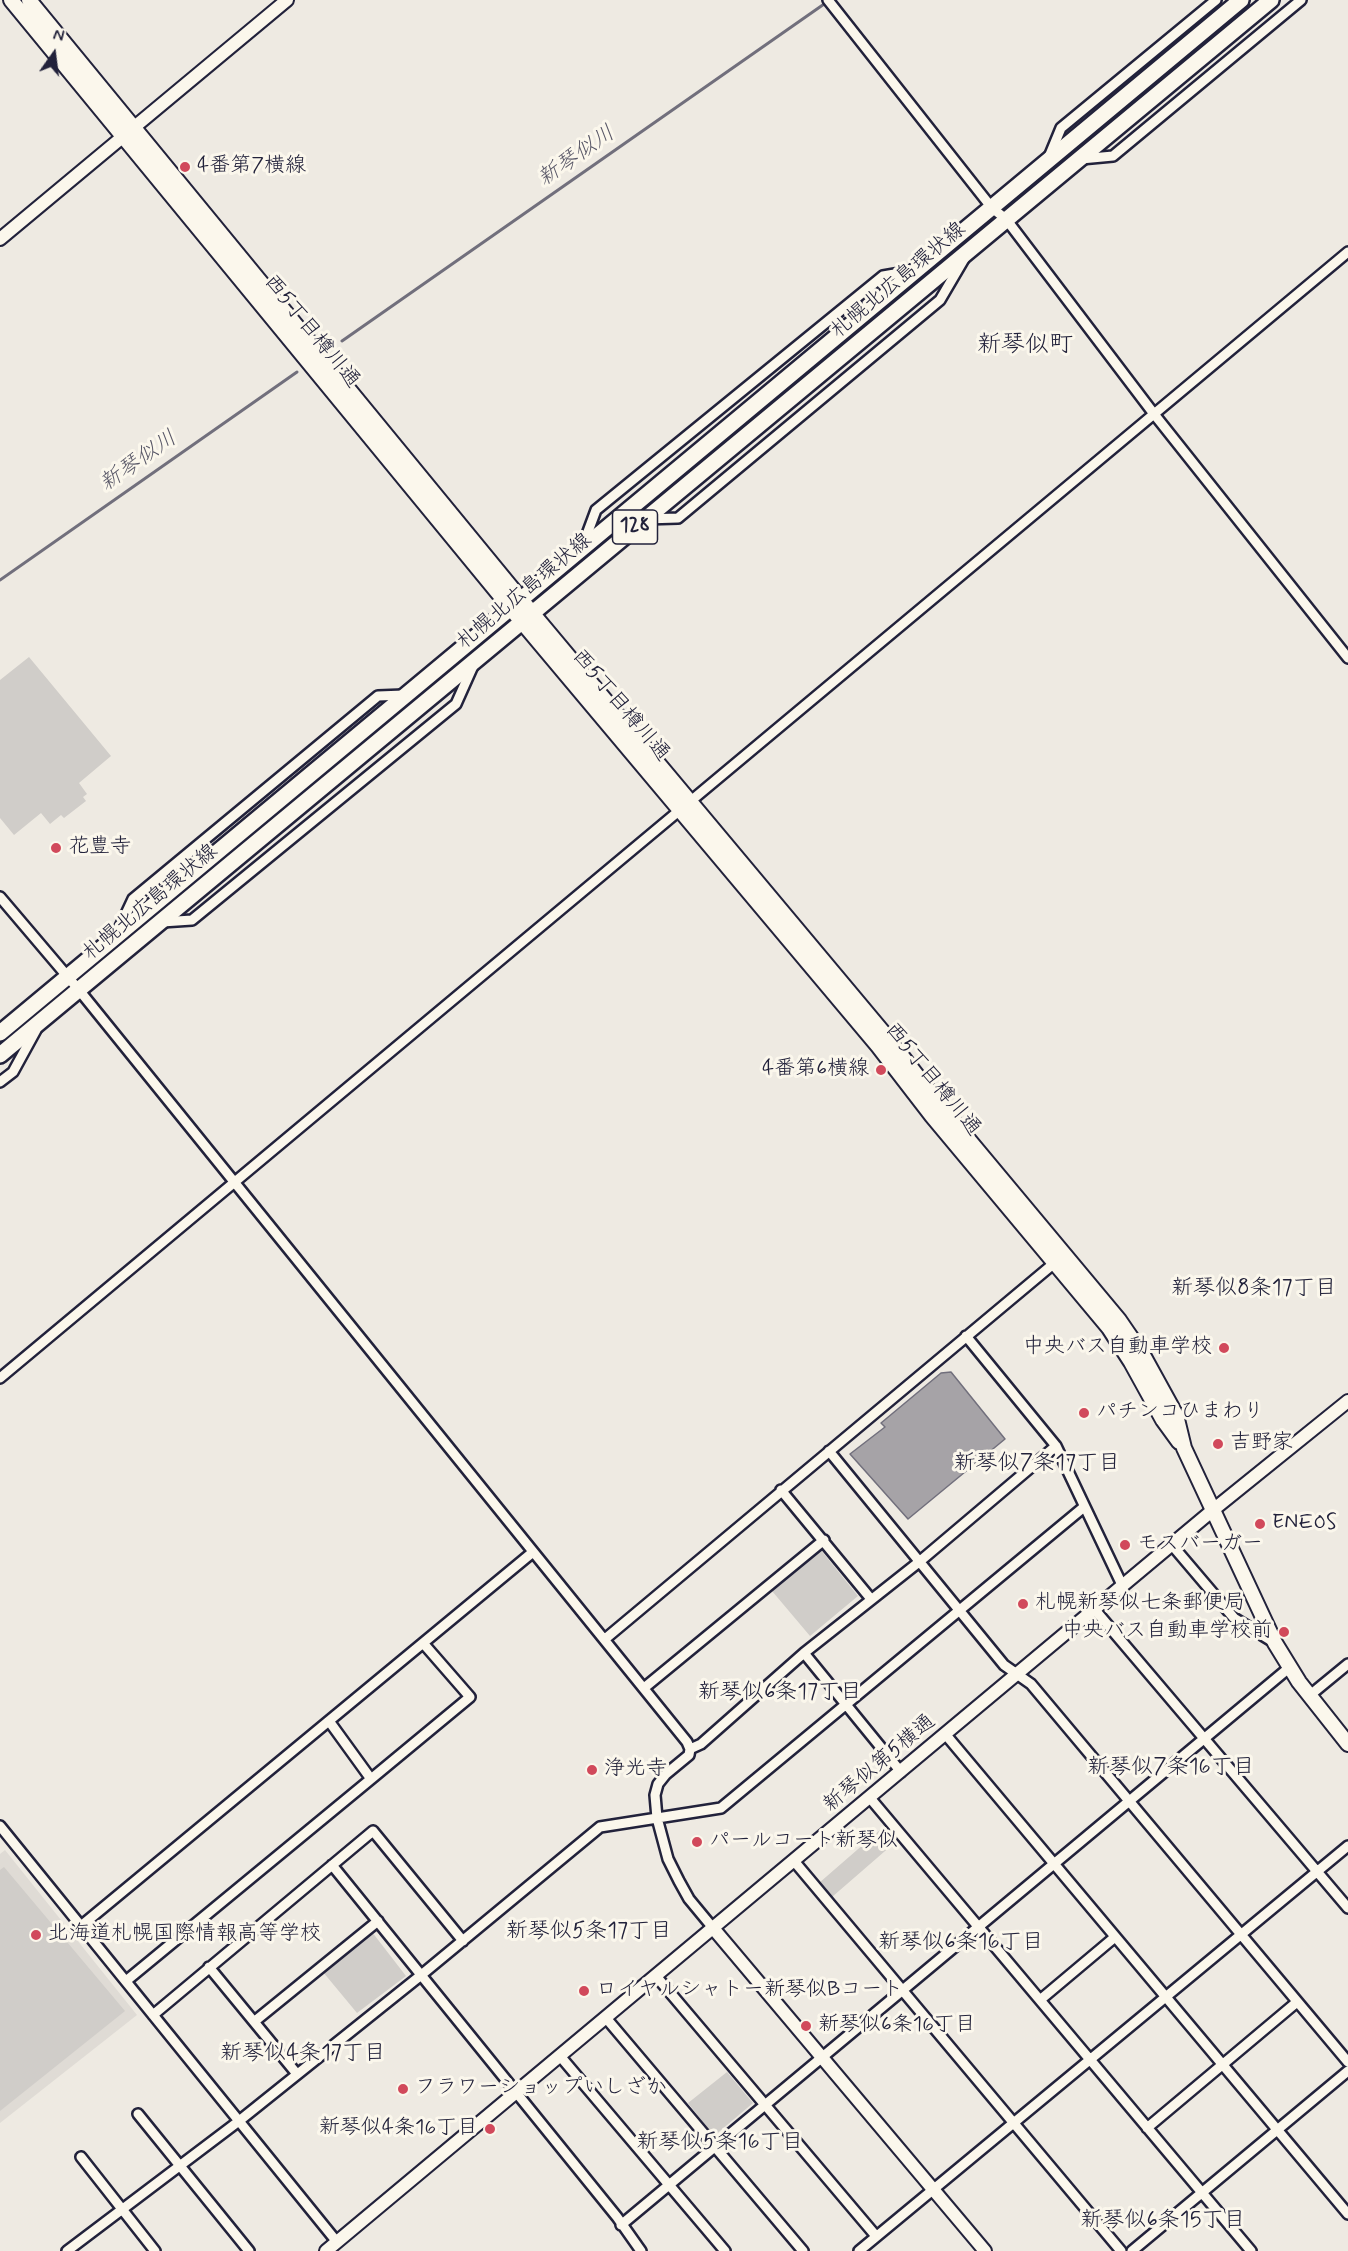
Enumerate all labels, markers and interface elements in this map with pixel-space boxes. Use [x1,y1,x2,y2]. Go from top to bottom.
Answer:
north arrow [24,24,84,84]
text: N [51,25,66,48]
water label: 新琴似川 [533,121,621,193]
place label: 4番第7横線 [197,154,306,180]
marker: 4番第7横線 [178,160,192,174]
street label: 札幌北広島環状線 [827,217,971,345]
street label: 西5丁目樽川通 [258,270,364,394]
district label: 新琴似町 [977,332,1073,360]
water label: 新琴似川 [95,426,183,498]
road number: 128 [612,510,658,544]
street label: 札幌北広島環状線 [453,528,597,656]
street label: 西5丁目樽川通 [566,645,674,767]
place label: 花豊寺 [68,835,131,861]
street label: 札幌北広島環状線 [79,839,223,967]
marker: 花豊寺 [49,841,63,855]
street label: 西5丁目樽川通 [879,1018,985,1142]
place label: 4番第6横線 [762,1057,869,1083]
marker: 4番第6横線 [874,1063,888,1077]
district label: 新琴似8条17丁目 [1171,1276,1337,1302]
place label: 中央バス自動車学校 [1023,1335,1212,1361]
marker: 中央バス自動車学校 [1217,1341,1231,1355]
place label: パチンコひまわり [1096,1400,1264,1426]
marker: パチンコひまわり [1077,1406,1091,1420]
place label: 吉野家 [1230,1431,1293,1457]
marker: 吉野家 [1211,1437,1225,1451]
district label: 新琴似7条17丁目 [954,1451,1120,1477]
place label: ENEOS [1272,1511,1337,1537]
marker: ENEOS [1253,1517,1267,1531]
place label: モスバーガー [1137,1532,1263,1558]
marker: モスバーガー [1118,1538,1132,1552]
place label: 札幌新琴似七条郵便局 [1035,1591,1245,1617]
marker: 札幌新琴似七条郵便局 [1016,1597,1030,1611]
place label: 中央バス自動車学校前 [1062,1619,1272,1645]
marker: 中央バス自動車学校前 [1277,1625,1291,1639]
district label: 新琴似6条17丁目 [698,1680,862,1706]
street label: 新琴似第5横通 [819,1710,941,1818]
district label: 新琴似7条16丁目 [1087,1755,1255,1781]
place label: 浄光寺 [604,1757,667,1783]
marker: 浄光寺 [585,1763,599,1777]
place label: パールコート新琴似 [709,1829,898,1855]
marker: パールコート新琴似 [690,1835,704,1849]
district label: 新琴似5条17丁目 [506,1919,672,1945]
place label: 北海道札幌国際情報高等学校 [48,1922,321,1948]
marker: 北海道札幌国際情報高等学校 [29,1928,43,1942]
district label: 新琴似6条16丁目 [878,1930,1044,1956]
place label: ロイヤルシャトー新琴似Bコート [596,1978,903,2004]
marker: ロイヤルシャトー新琴似Bコート [577,1984,591,1998]
place label: 新琴似6条16丁目 [818,2013,976,2039]
marker: 新琴似6条16丁目 [799,2019,813,2033]
district label: 新琴似4条17丁目 [220,2041,386,2067]
place label: フラワーショップいしざか [415,2076,667,2102]
marker: フラワーショップいしざか [396,2082,410,2096]
place label: 新琴似4条16丁目 [319,2116,478,2142]
marker: 新琴似4条16丁目 [483,2122,497,2136]
district label: 新琴似5条16丁目 [636,2130,804,2156]
district label: 新琴似6条15丁目 [1081,2208,1245,2234]

